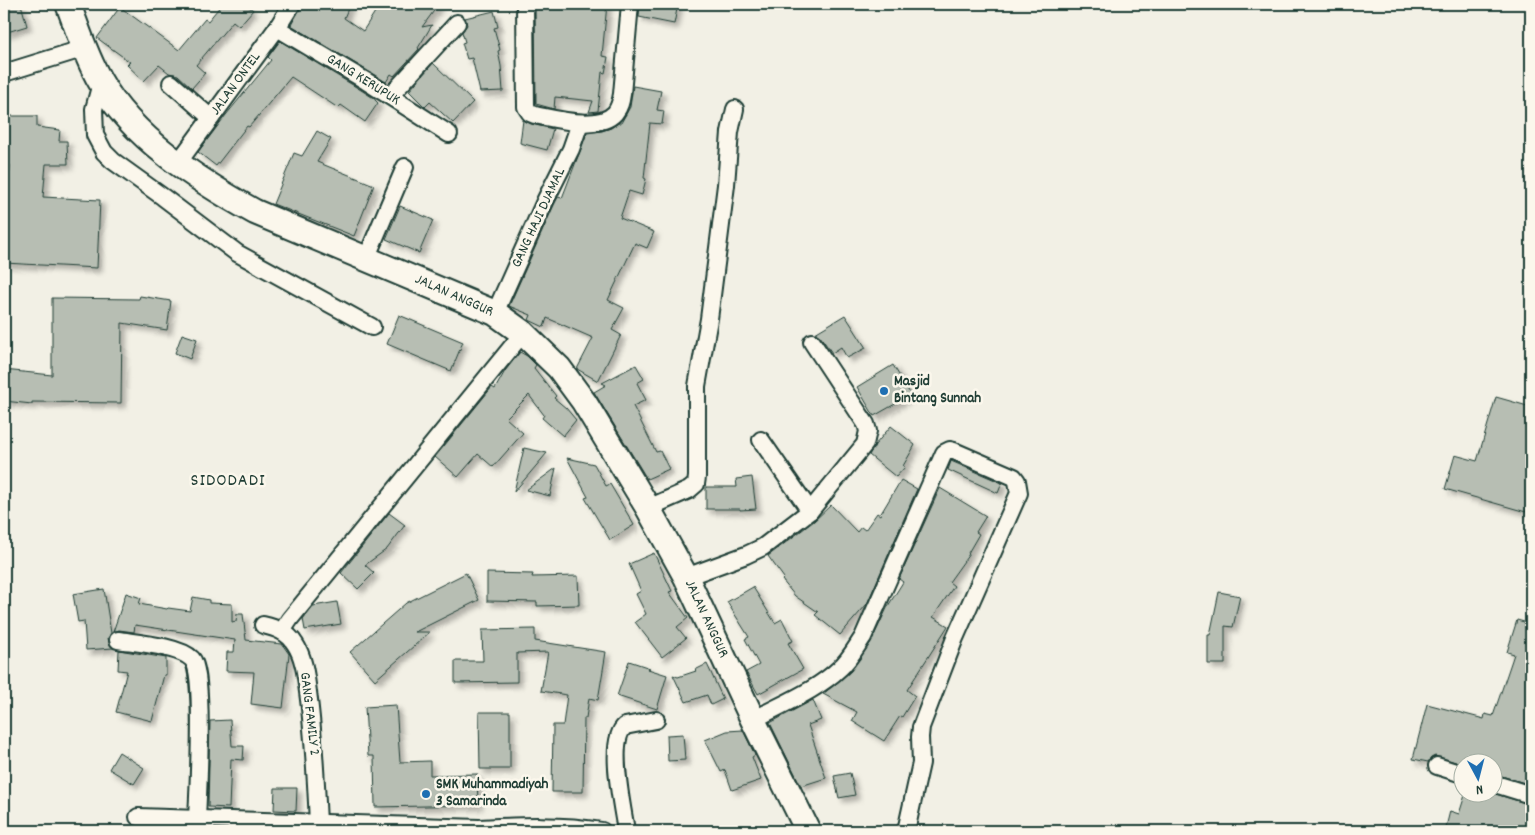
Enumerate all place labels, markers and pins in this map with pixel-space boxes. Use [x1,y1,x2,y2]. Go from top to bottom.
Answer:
place label: Masjid Bintang Sunnah [894,371,981,410]
marker: Masjid Bintang Sunnah [878,385,890,397]
place label: SMK Muhammadiyah 3 Samarinda [436,774,548,813]
marker: SMK Muhammadiyah 3 Samarinda [420,788,432,800]

